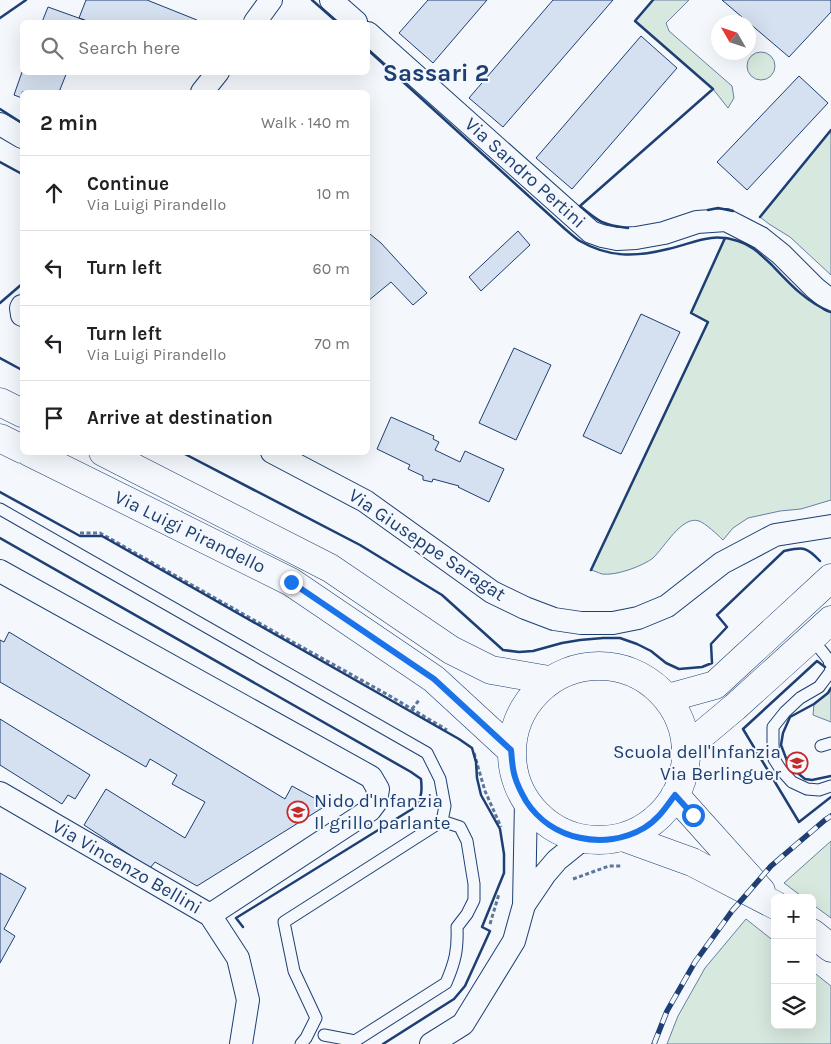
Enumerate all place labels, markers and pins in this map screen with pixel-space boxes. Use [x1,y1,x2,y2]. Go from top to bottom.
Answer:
place label: Scuola dell'Infanzia Via Berlinguer [613,741,781,785]
school or university icon: Scuola dell'Infanzia Via Berlinguer [785,751,809,775]
place label: Nido d'Infanzia Il grillo parlante [314,790,451,834]
school or university icon: Nido d'Infanzia Il grillo parlante [286,800,310,824]

